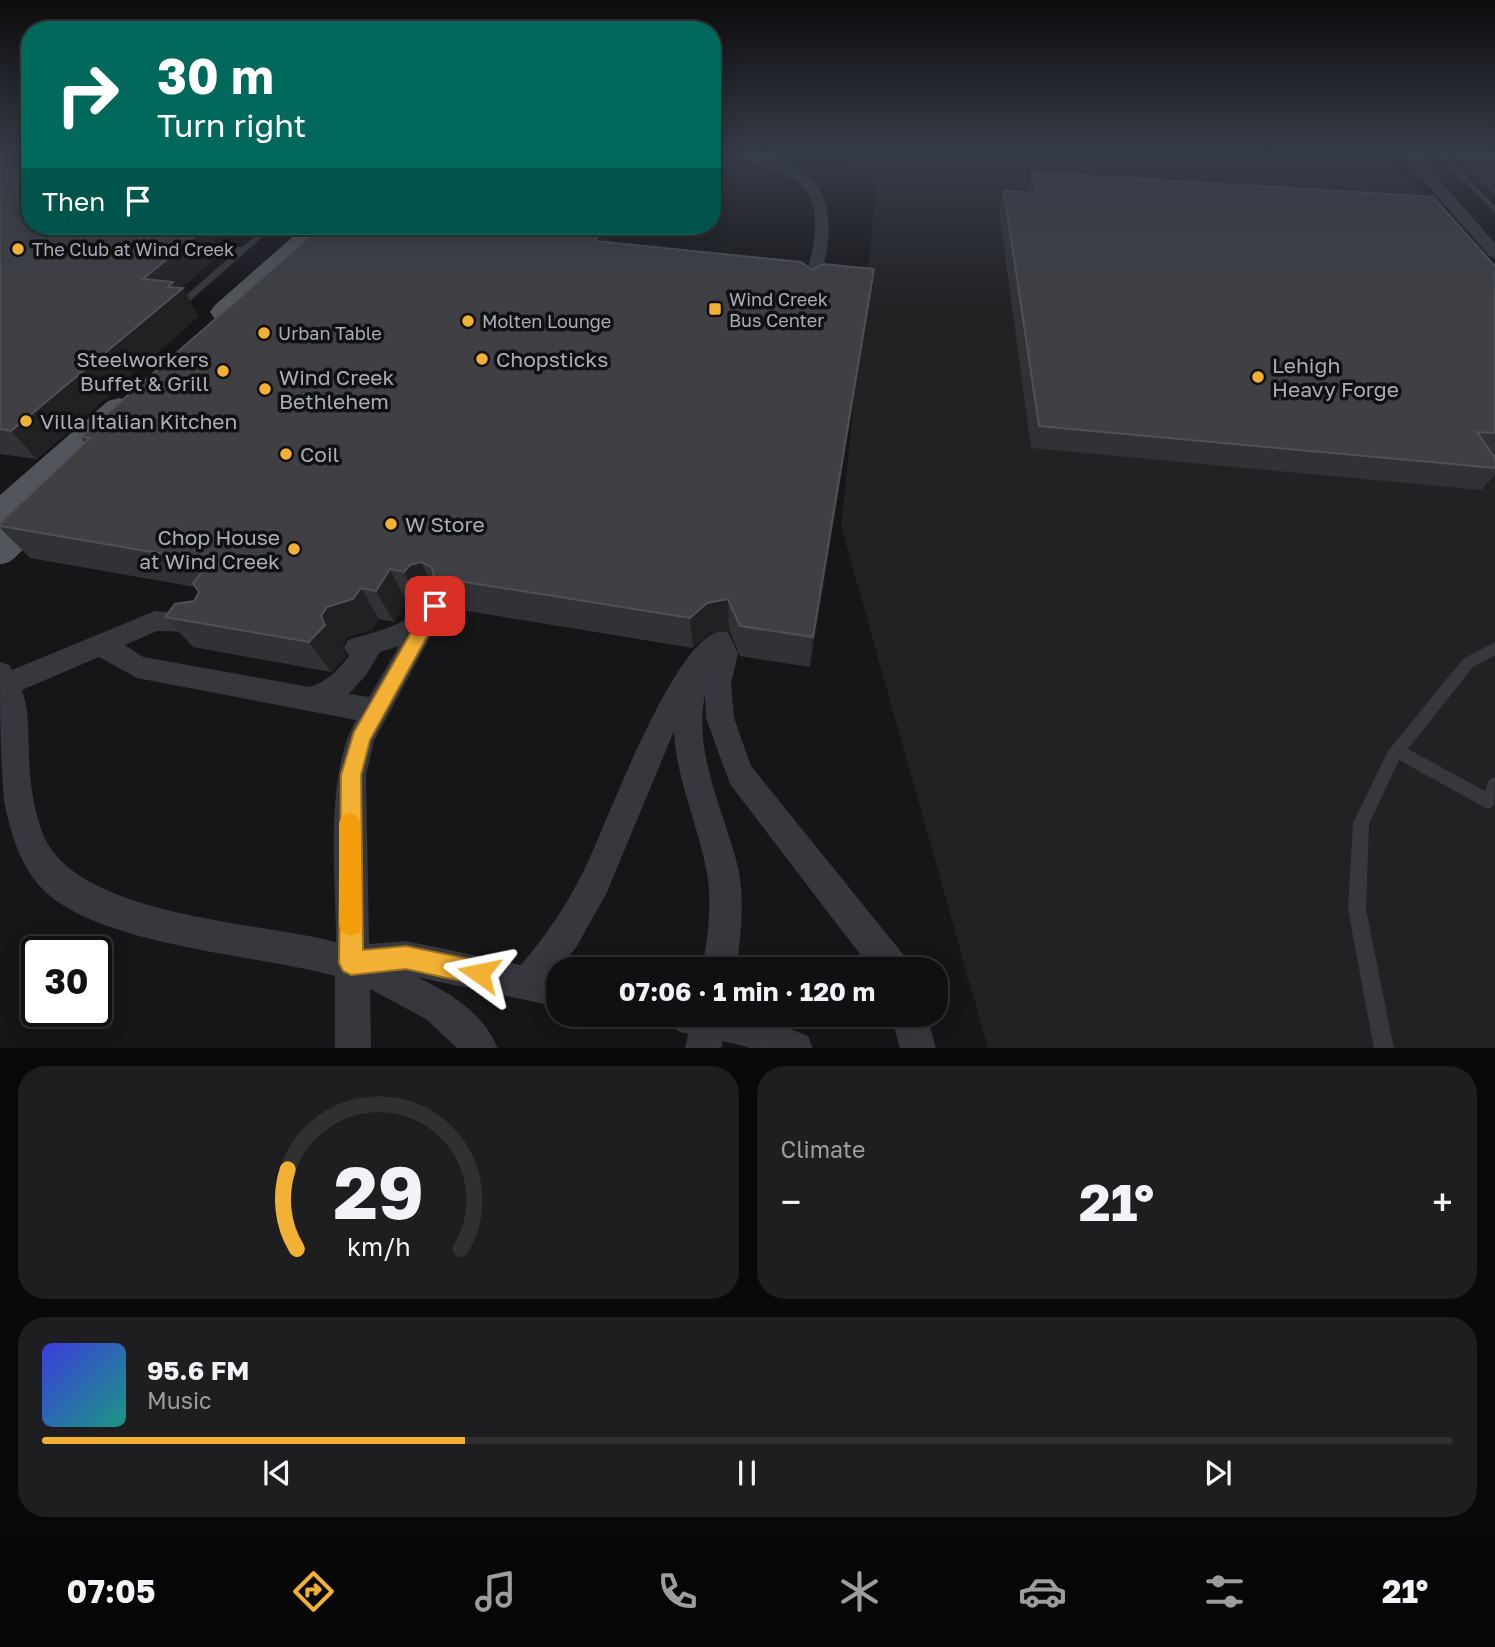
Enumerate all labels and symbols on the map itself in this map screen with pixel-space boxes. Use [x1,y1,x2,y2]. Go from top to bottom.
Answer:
place label: The Club at Wind Creek [32,238,234,260]
marker: The Club at Wind Creek [10,241,26,257]
place label: Wind Creek Bus Center [729,288,828,331]
marker: Wind Creek Bus Center [707,301,723,317]
place label: Molten Lounge [482,310,611,332]
marker: Molten Lounge [460,313,476,329]
place label: Urban Table [278,322,382,344]
marker: Urban Table [256,325,272,341]
place label: Steelworkers Buffet & Grill [76,346,209,396]
place label: Chopsticks [496,346,608,372]
marker: Chopsticks [474,351,490,367]
place label: Lehigh Heavy Forge [1272,352,1399,402]
marker: Steelworkers Buffet & Grill [215,363,231,379]
place label: Wind Creek Bethlehem [279,364,394,414]
marker: Lehigh Heavy Forge [1250,369,1266,385]
marker: Wind Creek Bethlehem [257,381,273,397]
place label: Villa Italian Kitchen [40,408,237,434]
marker: Villa Italian Kitchen [18,413,34,429]
place label: Coil [300,441,339,467]
marker: Coil [278,446,294,462]
place label: W Store [405,511,485,537]
marker: W Store [383,516,399,532]
place label: Chop House at Wind Creek [139,524,280,574]
marker: Chop House at Wind Creek [286,541,302,557]
pin [405,576,465,636]
speed limit sign: 30 [21,936,112,1027]
position arrow [442,936,516,1010]

